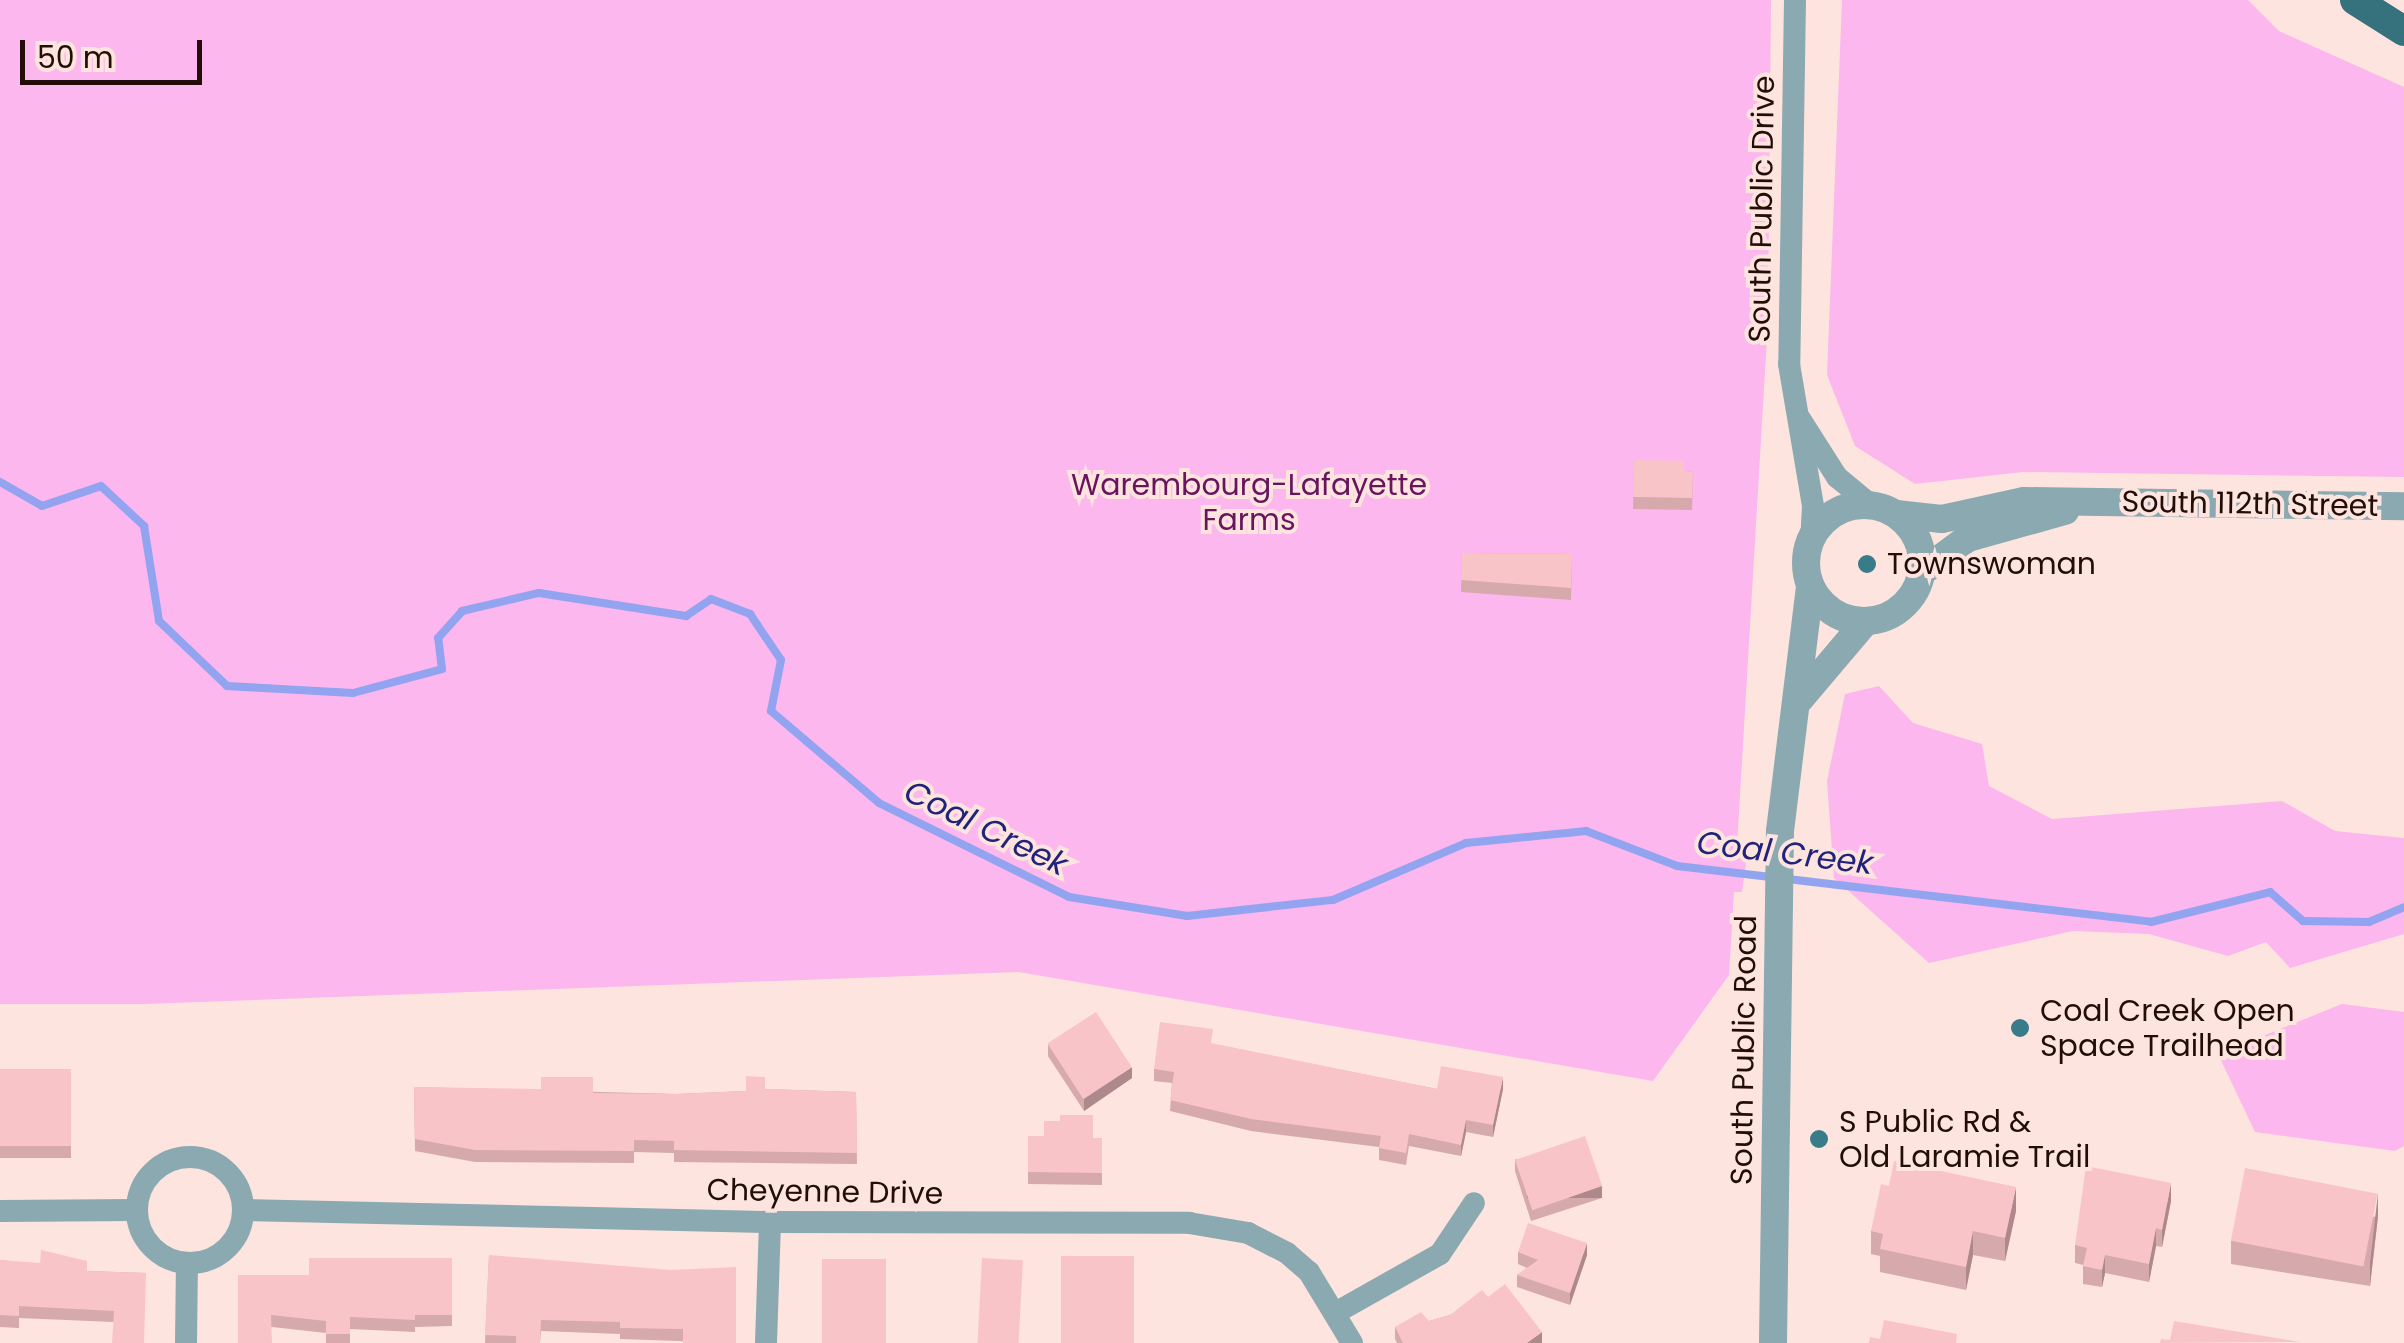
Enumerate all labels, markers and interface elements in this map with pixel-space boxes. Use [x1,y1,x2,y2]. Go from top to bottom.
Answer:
scale bar [25,20,208,82]
text: 50 m [37,36,114,79]
street label: South Public Drive [1742,75,1782,343]
park label: Warembourg-Lafayette Farms [1071,467,1427,538]
street label: South 112th Street [2121,484,2379,524]
place label: Townswoman [1887,546,2096,582]
marker: Townswoman [1856,553,1878,575]
water label: Coal Creek [898,772,1074,884]
water label: Coal Creek [1695,823,1875,883]
street label: South Public Road [1724,915,1764,1185]
place label: Coal Creek Open Space Trailhead [2040,993,2295,1064]
marker: Coal Creek Open Space Trailhead [2009,1017,2031,1039]
place label: S Public Rd & Old Laramie Trail [1839,1104,2090,1174]
marker: S Public Rd & Old Laramie Trail [1808,1128,1830,1150]
street label: Cheyenne Drive [706,1172,944,1212]

